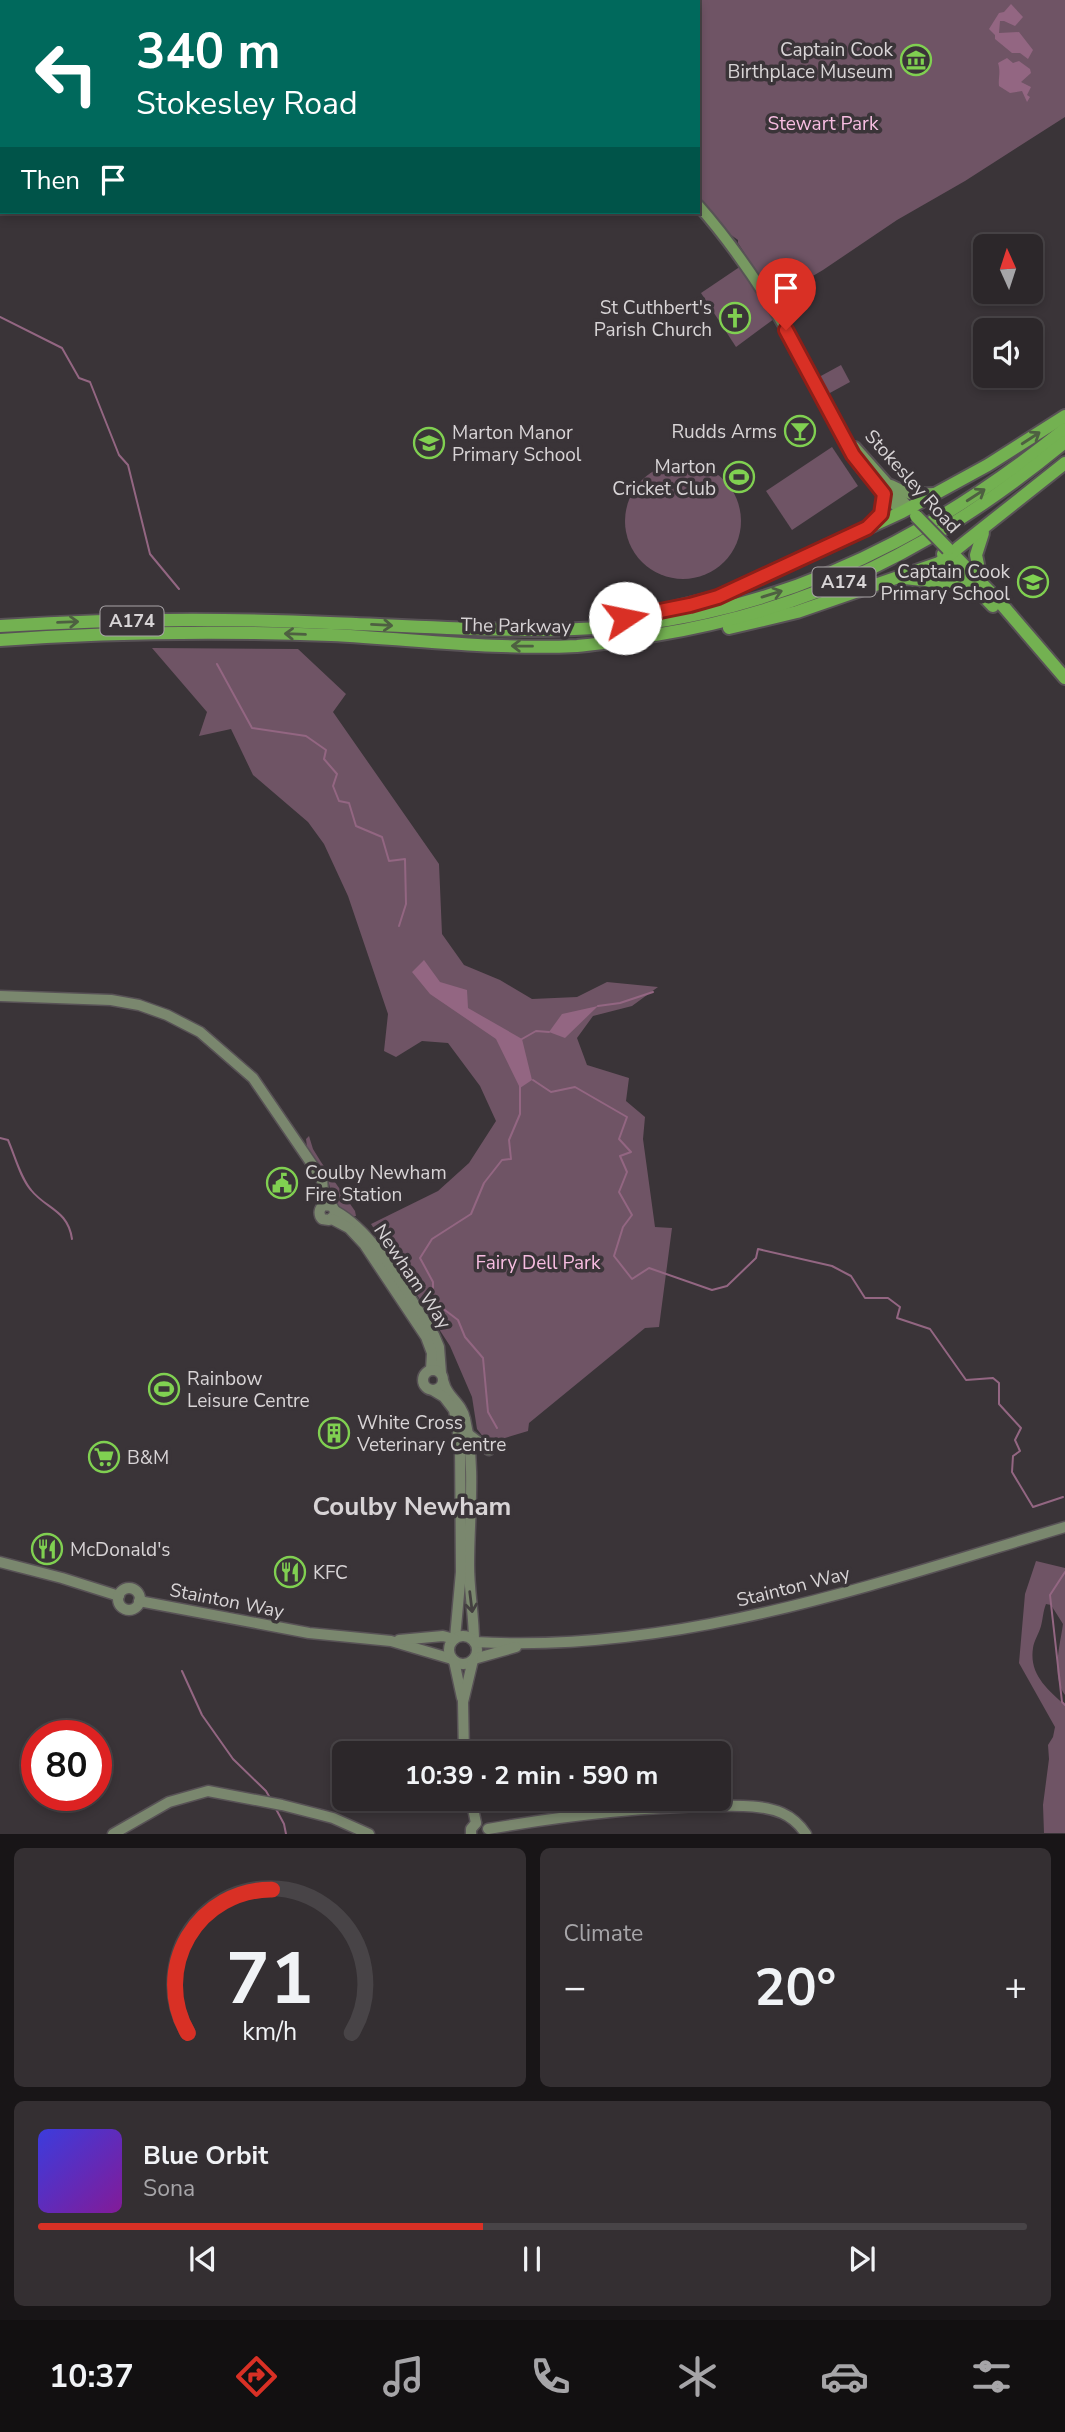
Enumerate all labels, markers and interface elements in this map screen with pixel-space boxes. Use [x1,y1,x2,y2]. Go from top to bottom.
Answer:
text: 340 m [136,18,280,85]
icon: left [21,28,112,119]
place label: Captain Cook Birthplace Museum [728,37,893,85]
museum icon: Captain Cook Birthplace Museum [899,43,933,77]
text: Stokesley Road [136,82,358,125]
park label: Stewart Park [768,111,879,137]
icon: arrive [94,161,132,199]
text: Then [21,163,80,198]
north arrow [973,234,1043,304]
map controls [973,234,1043,388]
pin [756,258,816,330]
icon: arrive [767,269,805,307]
place label: St Cuthbert's Parish Church [594,295,712,343]
church icon: St Cuthbert's Parish Church [718,301,752,335]
button: sound [973,318,1043,388]
bar icon: Rudds Arms [783,414,817,448]
place label: Rudds Arms [671,419,777,445]
place label: Marton Manor Primary School [452,420,582,468]
street label: Stokesley Road [859,424,966,539]
school or university icon: Marton Manor Primary School [412,426,446,460]
one-way arrow [1021,430,1041,444]
place label: Marton Cricket Club [612,454,716,502]
sports icon: Marton Cricket Club [722,460,756,494]
one-way arrow [966,488,985,502]
place label: Captain Cook Primary School [881,559,1010,607]
school or university icon: Captain Cook Primary School [1016,565,1050,599]
road number: A174 [812,568,876,596]
position arrow [588,581,662,655]
one-way arrow [761,587,783,600]
road number: A174 [100,606,164,636]
street label: The Parkway [461,612,572,640]
one-way arrow [56,616,79,629]
one-way arrow [370,619,392,632]
one-way arrow [284,628,307,641]
one-way arrow [511,640,534,653]
place label: Coulby Newham Fire Station [305,1160,447,1208]
public building icon: Coulby Newham Fire Station [265,1166,299,1200]
street label: Newham Way [367,1219,457,1334]
park label: Fairy Dell Park [476,1250,601,1276]
place label: Rainbow Leisure Centre [187,1366,310,1414]
sports icon: Rainbow Leisure Centre [147,1372,181,1406]
place label: White Cross Veterinary Centre [356,1410,506,1458]
building icon: White Cross Veterinary Centre [317,1416,351,1450]
supermarket icon: B&M [87,1440,121,1474]
place label: B&M [127,1445,169,1471]
district label: Coulby Newham [313,1489,511,1524]
restaurant icon: McDonald's [30,1532,64,1566]
place label: McDonald's [70,1537,171,1563]
restaurant icon: KFC [273,1555,307,1589]
place label: KFC [313,1560,348,1586]
street label: Stainton Way [734,1560,853,1614]
street label: Stainton Way [167,1577,286,1625]
one-way arrow [465,1591,478,1613]
speed limit sign: 80 [21,1720,112,1811]
text: 10:39 · 2 min · 590 m [405,1758,658,1793]
text: Climate [564,1918,643,1949]
text: 71 [226,1930,313,2030]
text: 20° [754,1952,836,2023]
text: − [564,1962,586,2013]
text: + [1004,1962,1027,2013]
text: km/h [242,2015,297,2049]
text: Blue Orbit [143,2138,268,2173]
text: Sona [143,2173,195,2204]
icon: previous [184,2240,222,2278]
icon: pause [513,2240,551,2278]
icon: next [843,2240,881,2278]
icon: directions [232,2352,281,2401]
icon: music [379,2352,428,2401]
icon: phone [526,2352,575,2401]
icon: climate [673,2352,722,2401]
icon: car [820,2352,869,2401]
icon: filters [967,2352,1016,2401]
text: 10:37 [49,2355,134,2398]

